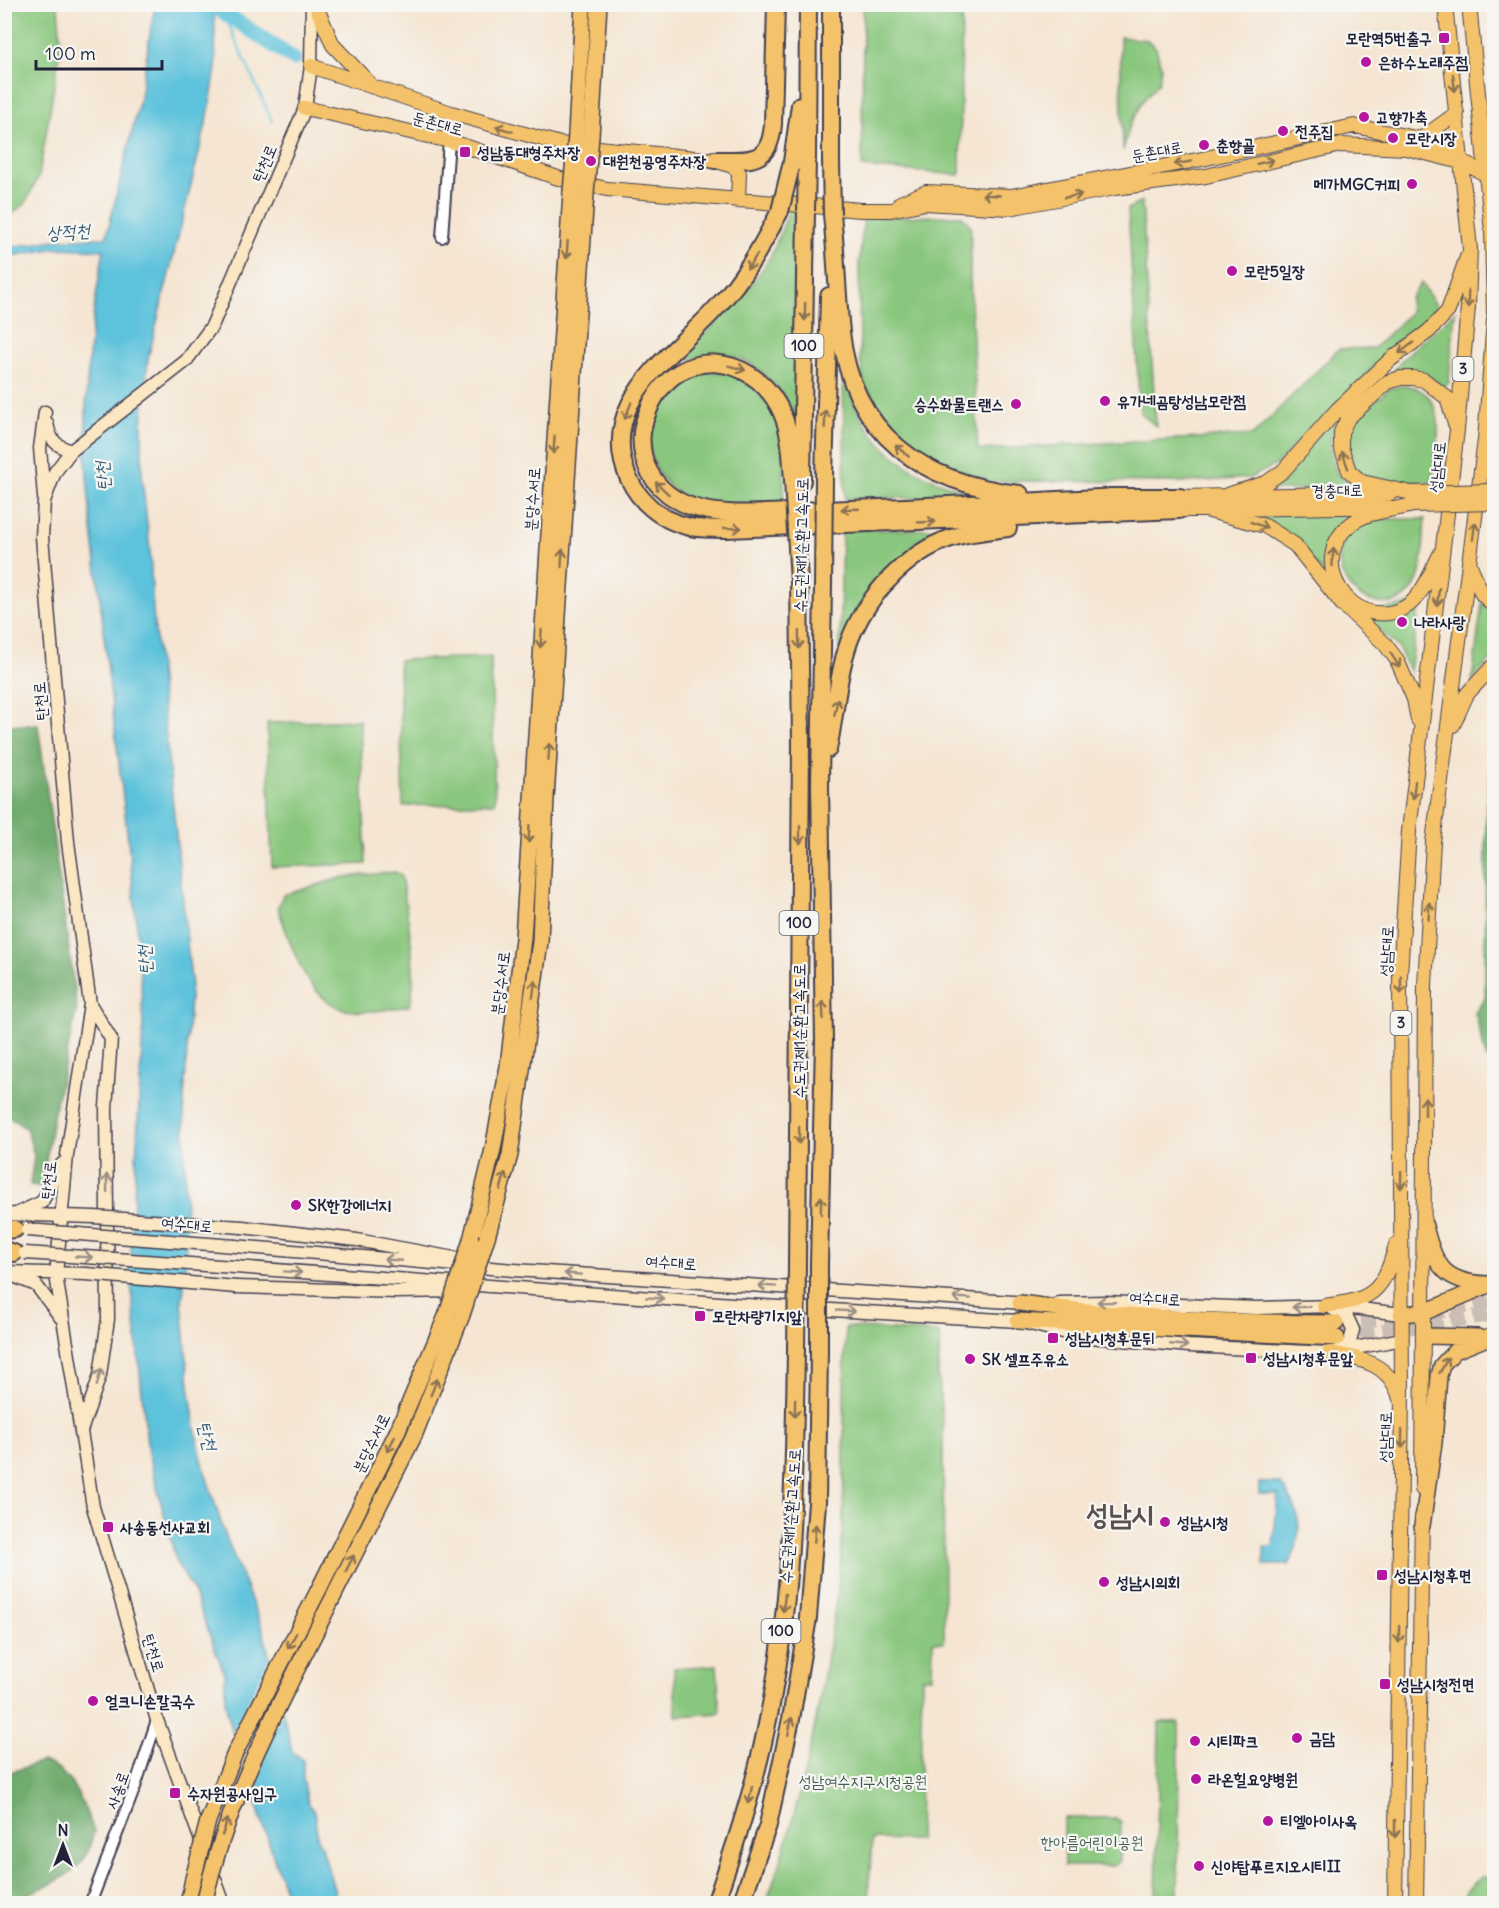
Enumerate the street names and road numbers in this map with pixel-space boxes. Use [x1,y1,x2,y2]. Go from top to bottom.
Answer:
street label: 둔촌대로 [411,107,465,139]
street label: 둔촌대로 [1130,136,1184,166]
street label: 탄천로 [247,141,281,185]
road number: 100 [784,334,824,358]
road number: 3 [1452,357,1474,381]
street label: 성남대로 [1424,440,1450,494]
street label: 분당수서로 [520,466,544,532]
street label: 수도권제1순환고속도로 [790,477,812,613]
street label: 경충대로 [1311,480,1363,500]
street label: 탄천로 [28,681,52,721]
road number: 100 [780,911,818,935]
street label: 성남대로 [1375,925,1397,977]
street label: 분당수서로 [486,950,514,1016]
street label: 수도권제1순환고속도로 [789,963,809,1099]
road number: 3 [1390,1011,1412,1035]
street label: 탄천로 [36,1160,60,1200]
street label: 여수대로 [160,1212,214,1236]
street label: 여수대로 [645,1250,697,1274]
street label: 여수대로 [1129,1287,1181,1309]
street label: 분당수서로 [348,1410,394,1476]
street label: 성남대로 [1375,1411,1395,1463]
street label: 수도권제1순환고속도로 [775,1448,805,1584]
road number: 100 [762,1619,800,1643]
street label: 탄천로 [139,1632,169,1674]
street label: 사송로 [101,1768,133,1812]

